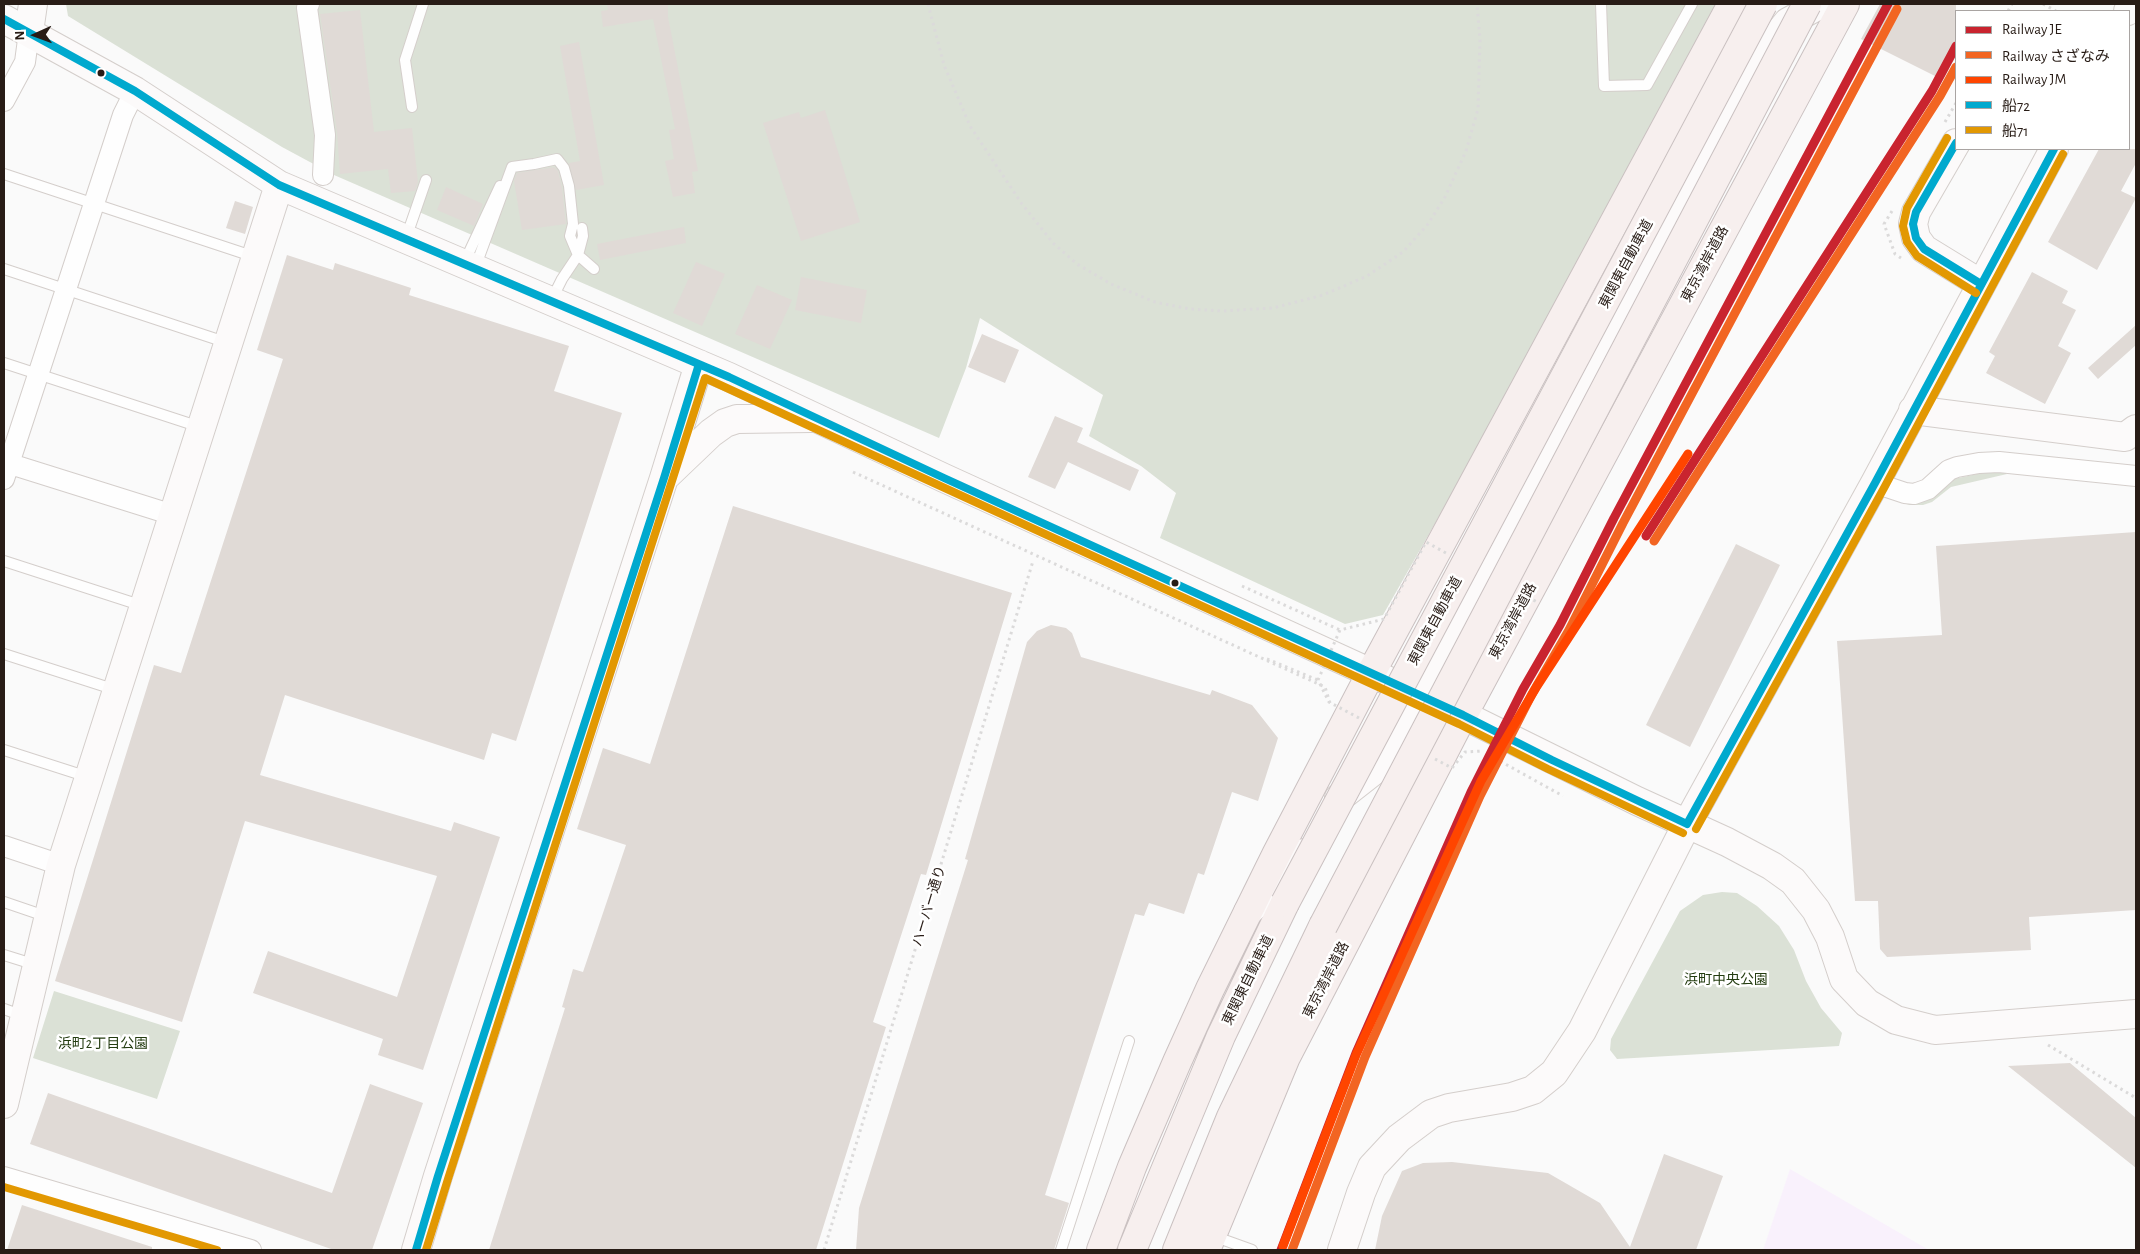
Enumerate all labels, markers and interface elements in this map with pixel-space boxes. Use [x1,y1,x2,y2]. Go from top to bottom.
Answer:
north arrow [10,10,60,60]
legend [1955,10,2130,150]
text: Railway JE [2002,22,2062,37]
text: N [13,30,27,41]
text: Railway さざなみ [2002,49,2110,64]
unlabelled marker [96,68,106,78]
text: Railway JM [2002,72,2066,87]
text: 船72 [2002,99,2030,114]
text: 船71 [2002,124,2028,139]
street label: 東関東自動車道 [1596,217,1656,311]
street label: 東京湾岸道路 [1678,223,1732,305]
street label: 東関東自動車道 [1405,574,1465,668]
unlabelled marker [1170,578,1180,588]
street label: 東京湾岸道路 [1486,580,1540,662]
street label: ハーバー通り [909,863,949,949]
street label: 東関東自動車道 [1219,932,1277,1028]
street label: 東京湾岸道路 [1299,939,1353,1021]
park label: 浜町中央公園 [1684,972,1768,988]
park label: 浜町2丁目公園 [58,1036,148,1052]

